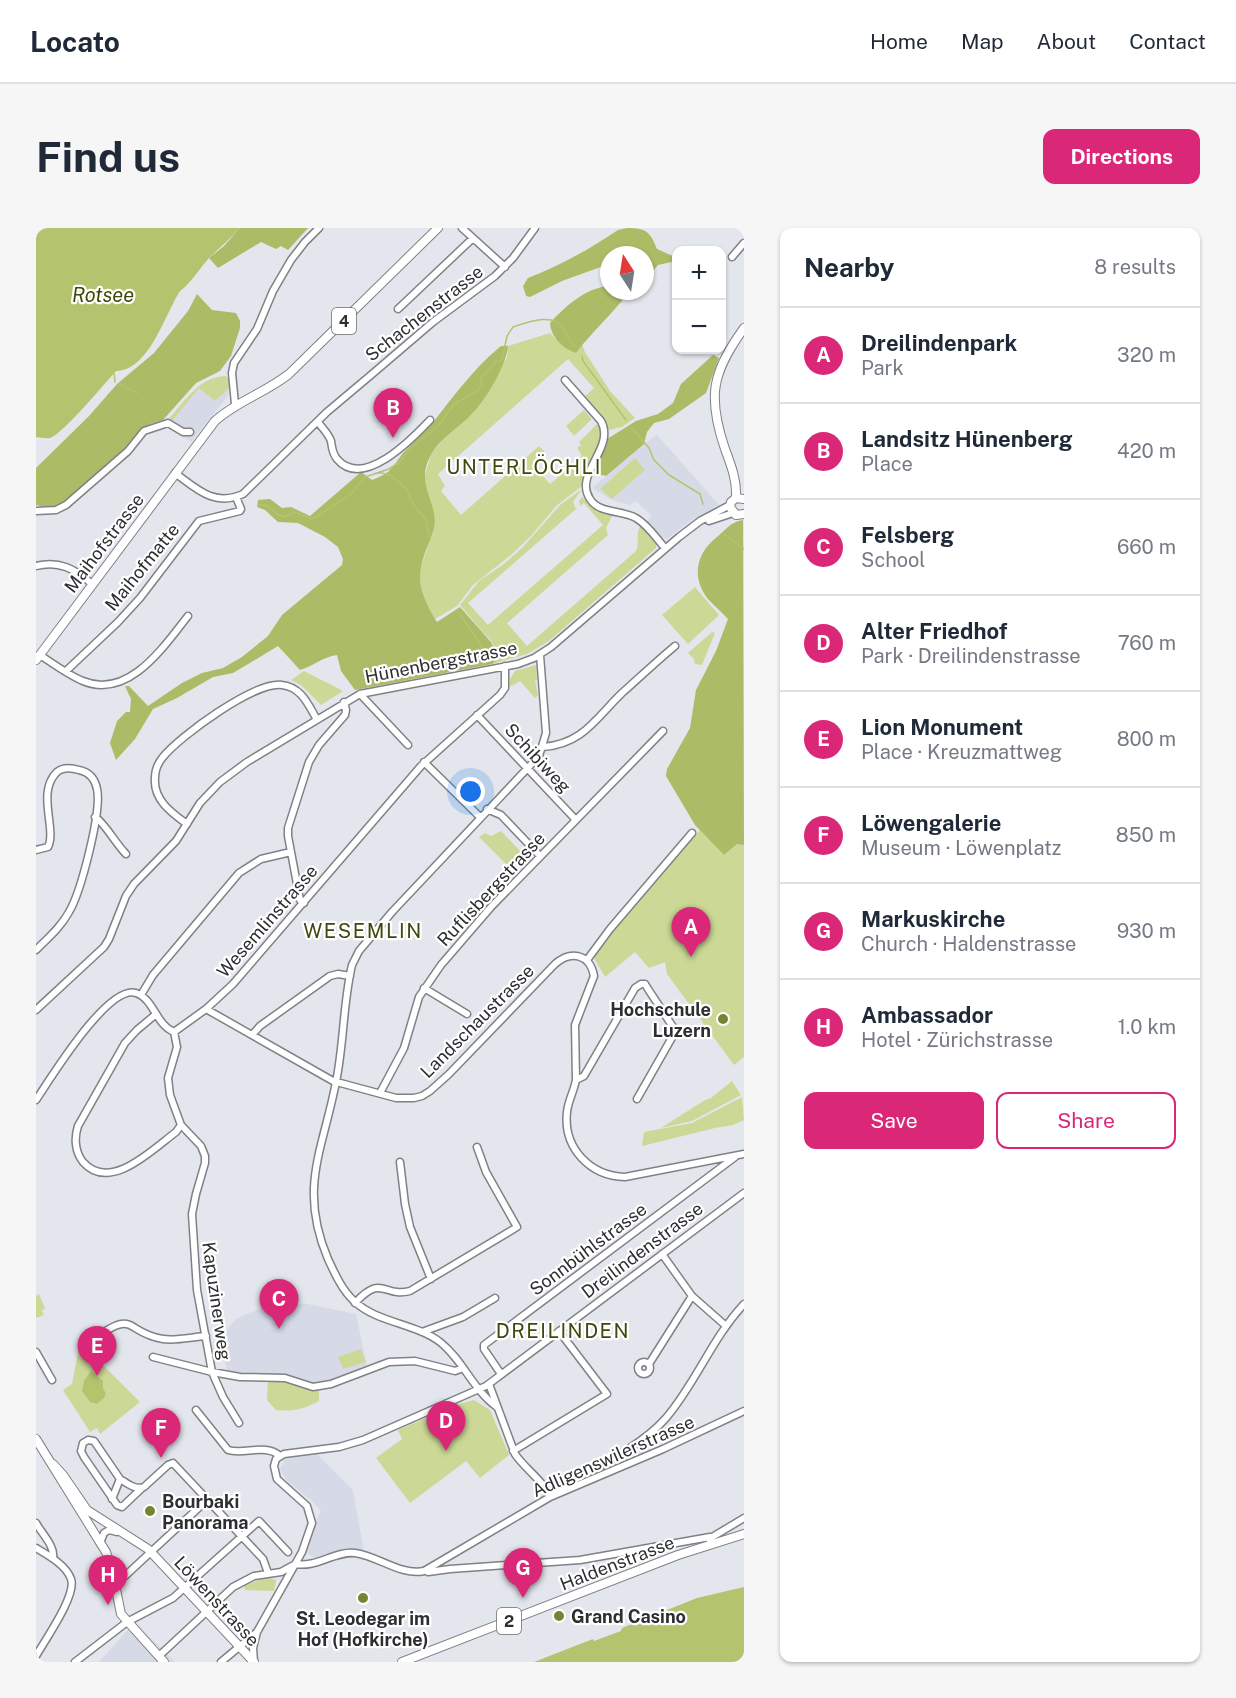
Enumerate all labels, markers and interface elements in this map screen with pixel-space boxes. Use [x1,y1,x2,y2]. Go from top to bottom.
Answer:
text: Locato [30,25,120,58]
text: Home [870,29,928,54]
text: Map [961,29,1004,54]
text: About [1037,29,1096,54]
text: Contact [1129,29,1206,54]
button: Directions [1043,129,1200,184]
text: Find us [36,132,180,181]
north arrow [600,246,654,300]
map controls [672,246,726,354]
button: + [672,246,726,300]
text: Nearby [804,252,894,283]
text: 8 results [1094,255,1176,279]
street label: Schachenstrasse [361,261,487,365]
water label: Rotsee [72,283,134,307]
button: − [672,300,726,354]
road number: 4 [332,308,356,334]
text: Dreilindenpark [861,330,1017,356]
text: A [816,343,831,367]
text: 320 m [1117,343,1176,367]
text: Park [861,356,904,380]
pin: B [374,388,412,438]
text: Landsitz Hünenberg [861,426,1073,452]
text: B [817,439,830,463]
text: 420 m [1117,439,1176,463]
text: Place [861,452,913,476]
district label: UNTERLÖCHLI [446,454,602,479]
street label: Maihofstrasse [60,489,148,597]
street label: Maihofmatte [101,519,183,615]
text: Felsberg [861,522,954,548]
text: C [816,535,831,559]
text: 660 m [1117,535,1176,559]
text: School [861,548,925,572]
text: Alter Friedhof [861,618,1008,644]
text: D [816,631,831,655]
text: 760 m [1118,631,1176,655]
street label: Hünenbergstrasse [363,637,519,687]
text: Park · Dreilindenstrasse [861,644,1081,668]
text: Lion Monument [861,714,1023,740]
street label: Schibiweg [501,719,575,797]
text: E [817,727,830,751]
text: 800 m [1117,727,1176,751]
text: Place · Kreuzmattweg [861,740,1062,764]
your location [456,777,485,806]
text: Löwengalerie [861,810,1001,836]
text: F [817,823,830,847]
text: 850 m [1116,823,1176,847]
street label: Ruflisbergstrasse [433,828,549,950]
text: Museum · Löwenplatz [861,836,1061,860]
street label: Wesemlinstrasse [212,860,322,982]
text: Markuskirche [861,906,1005,932]
pin: A [672,908,710,957]
district label: WESEMLIN [303,919,423,943]
text: G [816,919,831,943]
text: 930 m [1117,919,1176,943]
text: Church · Haldenstrasse [861,932,1076,956]
street label: Landschaustrasse [416,960,538,1082]
place label: Hochschule Luzern [610,999,711,1041]
text: Ambassador [861,1002,993,1028]
marker: Hochschule Luzern [716,1012,730,1026]
text: H [816,1015,831,1039]
text: 1.0 km [1118,1015,1176,1039]
text: Hotel · Zürichstrasse [861,1028,1053,1052]
button: Save [804,1092,984,1149]
button: Share [996,1092,1176,1149]
street label: Sonnbühlstrasse [525,1198,651,1300]
street label: Dreilindenstrasse [577,1198,707,1302]
street label: Kapuzinerweg [198,1240,236,1362]
pin: C [260,1280,298,1329]
district label: DREILINDEN [496,1319,630,1343]
pin: E [78,1326,116,1376]
pin: D [426,1402,466,1451]
pin: F [142,1408,180,1458]
street label: Adligenswilerstrasse [529,1411,697,1501]
place label: Bourbaki Panorama [162,1491,248,1533]
marker: Bourbaki Panorama [143,1504,157,1518]
street label: Haldenstrasse [557,1532,677,1594]
pin: G [504,1548,542,1598]
street label: Löwenstrasse [170,1552,264,1650]
pin: H [88,1556,128,1605]
marker: St. Leodegar im Hof (Hofkirche) [356,1591,370,1605]
place label: Grand Casino [571,1606,686,1627]
place label: St. Leodegar im Hof (Hofkirche) [296,1608,430,1650]
road number: 2 [497,1608,521,1634]
marker: Grand Casino [552,1609,566,1623]

